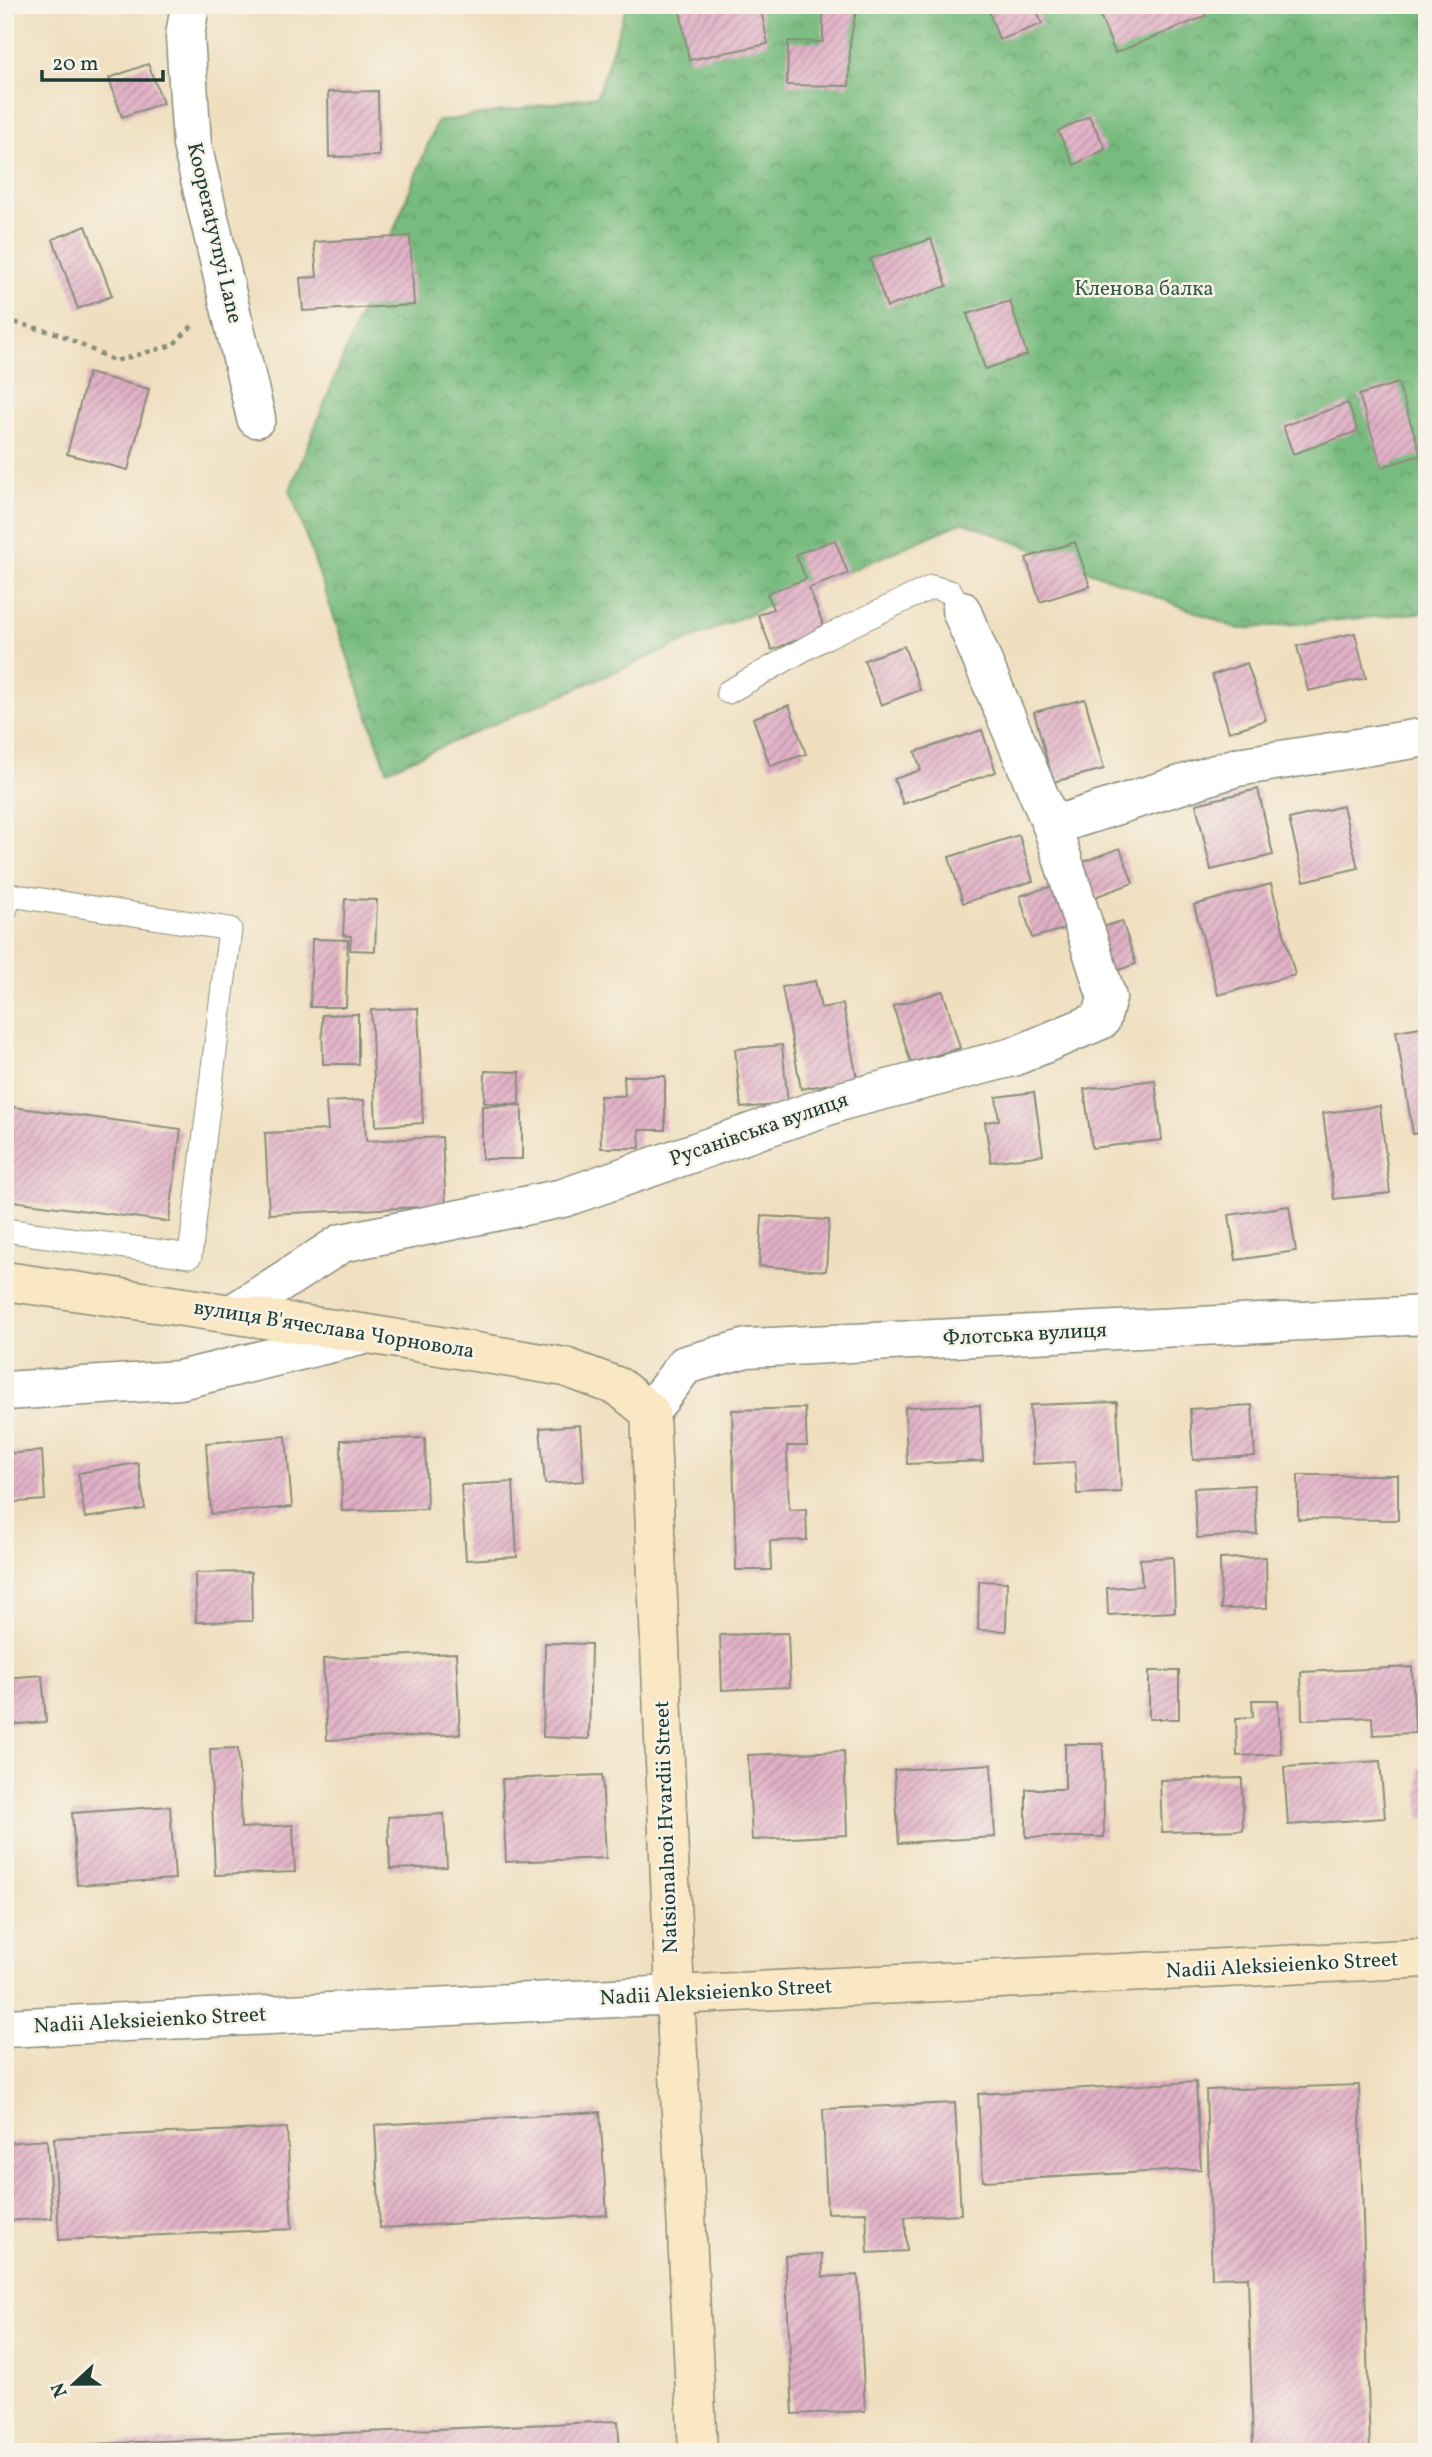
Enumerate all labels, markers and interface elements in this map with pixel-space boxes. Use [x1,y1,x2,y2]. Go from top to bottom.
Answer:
scale bar [42,38,163,82]
text: 20 m [52,50,98,79]
street label: Kooperatyvnyi Lane [179,140,249,326]
park label: Кленова балка [1074,275,1214,304]
street label: Русанівська вулиця [666,1086,852,1174]
street label: вулиця В'ячеслава Чорновола [192,1293,476,1367]
street label: Флотська вулиця [942,1316,1108,1354]
street label: Natsionalnoi Hvardii Street [648,1700,686,1954]
street label: Nadii Aleksieienko Street [1165,1945,1399,1987]
street label: Nadii Aleksieienko Street [599,1972,833,2014]
street label: Nadii Aleksieienko Street [33,2000,267,2042]
north arrow [38,2348,108,2418]
text: N [45,2378,75,2401]

